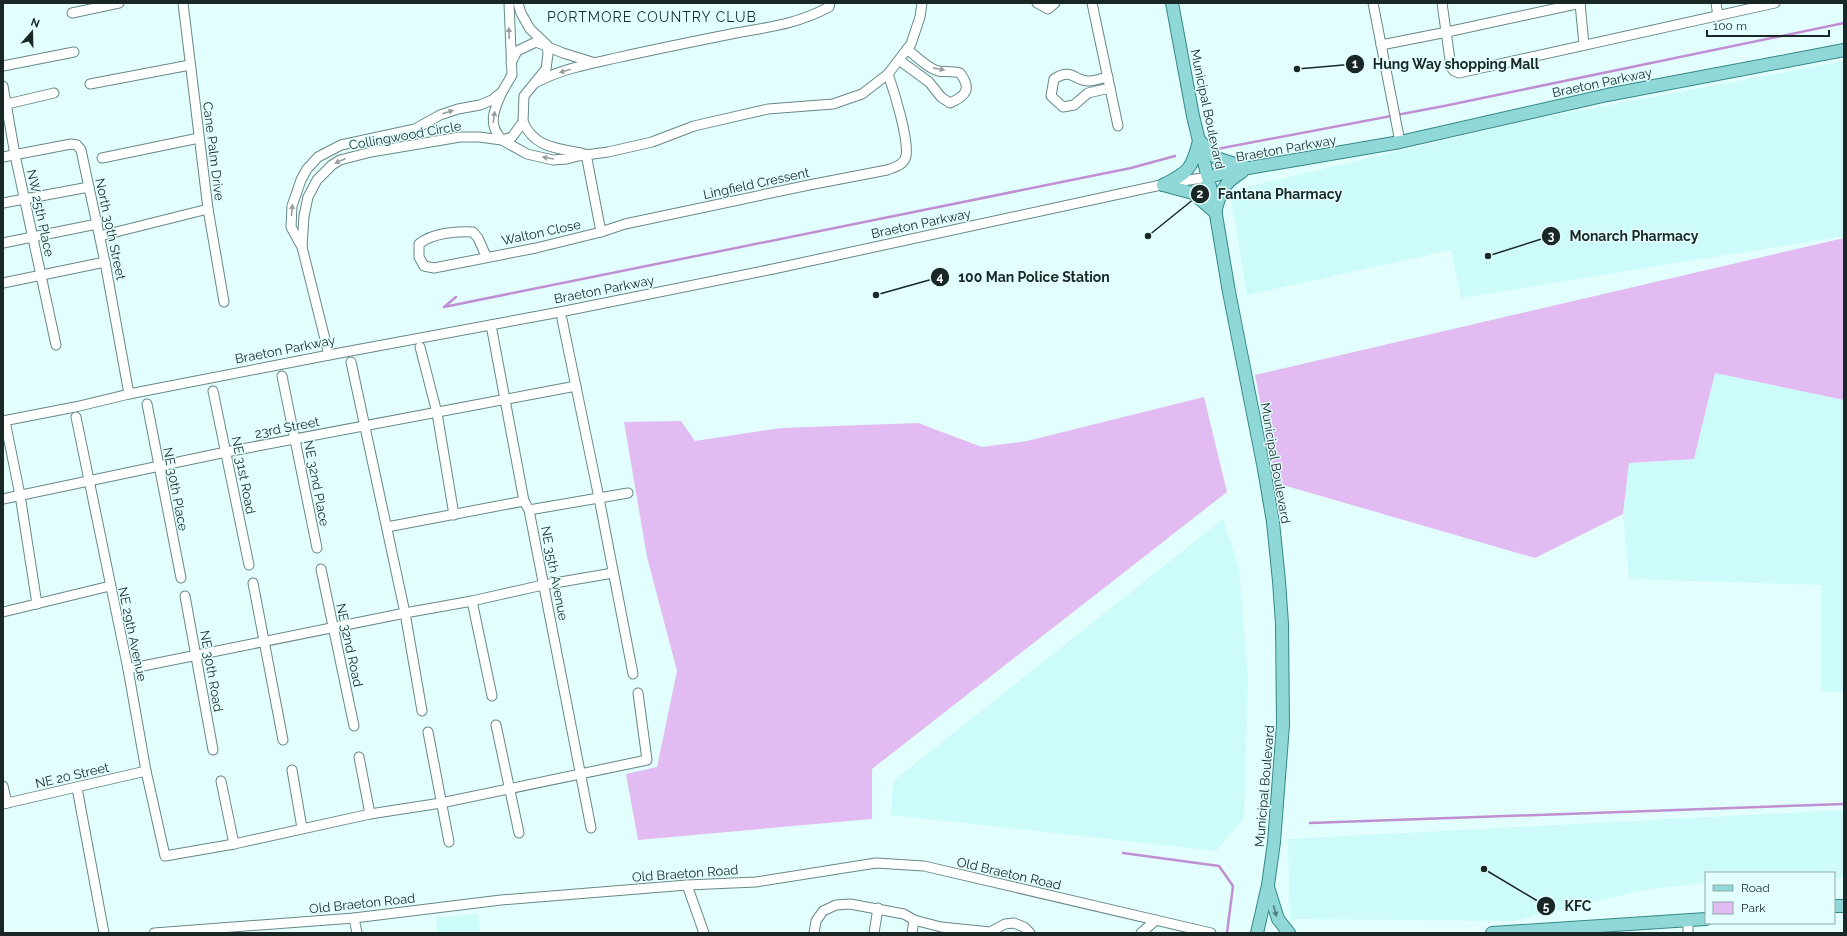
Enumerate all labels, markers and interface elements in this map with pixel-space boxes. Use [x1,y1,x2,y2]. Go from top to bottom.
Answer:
district label: PORTMORE COUNTRY CLUB [547,9,757,25]
north arrow [12,12,52,52]
scale bar [1707,12,1829,38]
text: N [29,16,41,31]
text: 100 m [1713,19,1747,33]
one-way arrow [506,26,512,39]
street label: Municipal Boulevard [1187,48,1228,171]
callout: Hung Way shopping Mall [1345,51,1548,77]
text: Hung Way shopping Mall [1373,56,1540,72]
text: 1 [1352,57,1358,71]
street label: Braeton Parkway [1551,65,1653,100]
one-way arrow [933,67,946,73]
one-way arrow [558,68,571,74]
street label: Cane Palm Drive [200,101,227,202]
one-way arrow [443,109,455,115]
one-way arrow [491,111,497,123]
street label: Collingwood Circle [348,118,463,153]
street label: Braeton Parkway [1235,132,1337,165]
one-way arrow [542,155,554,161]
one-way arrow [334,158,346,164]
street label: Lingfield Cressent [702,165,811,202]
street label: NW 25th Place [24,168,57,259]
street label: North 30th Street [92,177,129,282]
callout: Fantana Pharmacy [1190,181,1350,207]
text: Fantana Pharmacy [1218,186,1342,202]
text: 2 [1197,187,1204,201]
one-way arrow [288,204,295,217]
street label: Braeton Parkway [870,206,972,241]
street label: Walton Close [500,217,582,248]
callout: Monarch Pharmacy [1541,223,1707,249]
text: Monarch Pharmacy [1569,228,1699,244]
text: 3 [1548,229,1555,243]
callout: 100 Man Police Station [930,264,1118,290]
text: 100 Man Police Station [958,269,1110,285]
text: 4 [937,270,944,284]
street label: Braeton Parkway [553,272,655,307]
street label: Braeton Parkway [234,332,336,367]
street label: Municipal Boulevard [1257,401,1294,525]
street label: 23rd Street [253,414,321,441]
street label: NE 31st Road [229,435,258,515]
street label: NE 32nd Place [301,439,332,528]
street label: NE 30th Place [160,446,191,533]
street label: NE 35th Avenue [538,525,571,622]
street label: NE 29th Avenue [115,586,150,683]
street label: NE 32nd Road [333,602,366,688]
street label: NE 30th Road [197,629,226,713]
street label: Municipal Boulevard [1252,724,1277,848]
street label: NE 20 Street [34,760,111,791]
street label: Old Braeton Road [955,854,1063,893]
street label: Old Braeton Road [631,862,739,885]
legend [1705,872,1835,924]
text: Road [1741,881,1770,895]
street label: Old Braeton Road [308,890,416,917]
callout: KFC [1536,893,1599,919]
text: KFC [1565,898,1592,914]
text: 5 [1543,900,1550,914]
text: Park [1741,901,1766,915]
one-way arrow [1273,905,1279,917]

